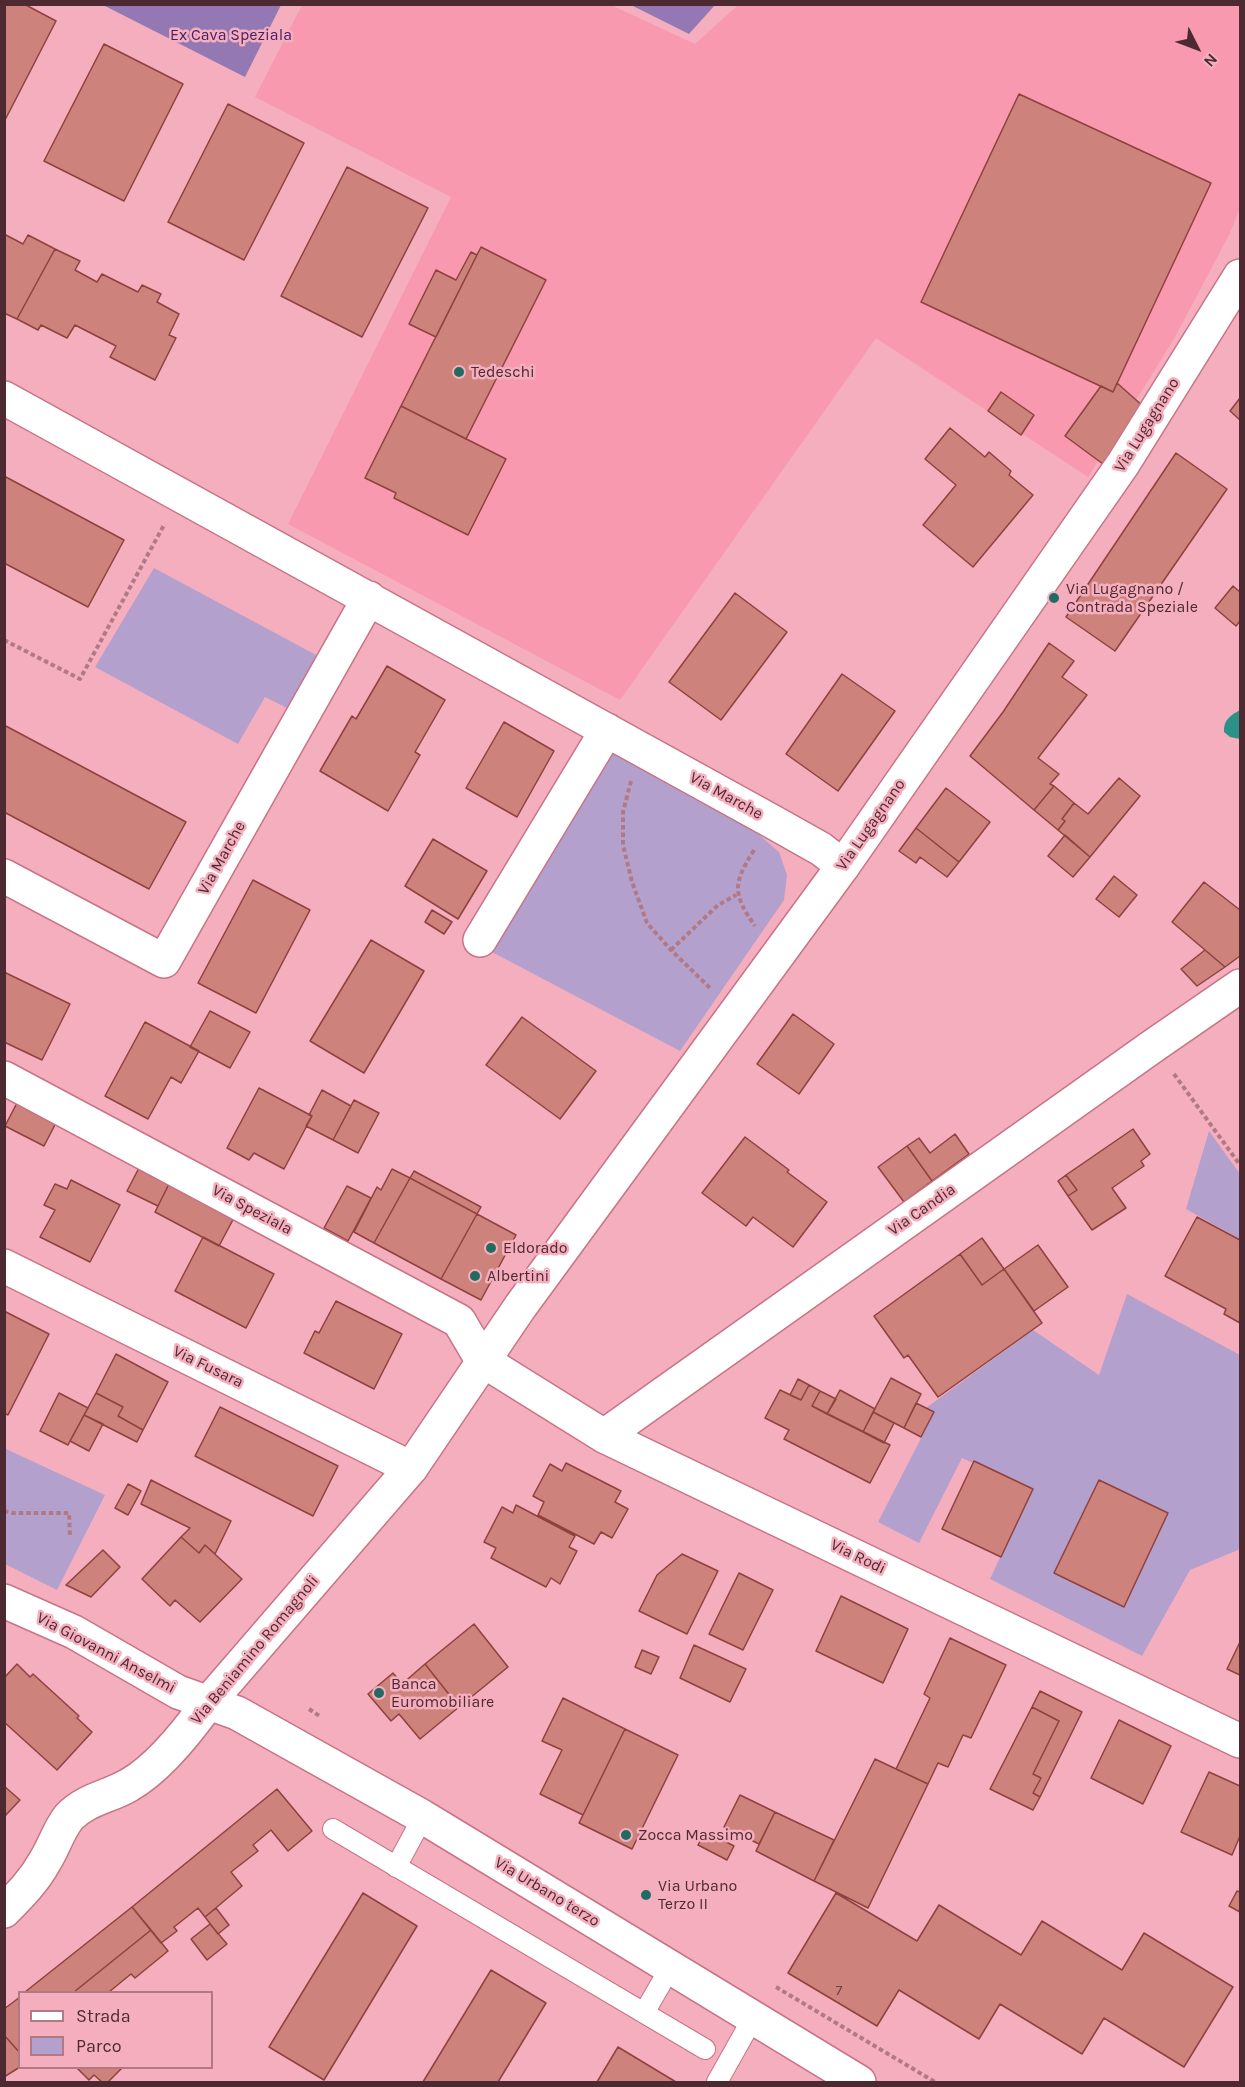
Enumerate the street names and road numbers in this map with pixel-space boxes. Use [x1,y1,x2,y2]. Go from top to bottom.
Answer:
street label: Via Lugagnano [1110,374,1184,476]
street label: Via Marche [686,768,766,824]
street label: Via Lugagnano [832,776,910,874]
street label: Via Marche [194,818,250,898]
street label: Via Candia [885,1180,959,1240]
street label: Via Speziala [209,1181,295,1239]
street label: Via Fusara [170,1342,246,1392]
street label: Via Rodi [827,1535,889,1579]
street label: Via Beniamino Romagnoli [187,1572,323,1728]
street label: Via Giovanni Anselmi [33,1608,179,1698]
street label: Via Urbano terzo [491,1853,603,1931]

